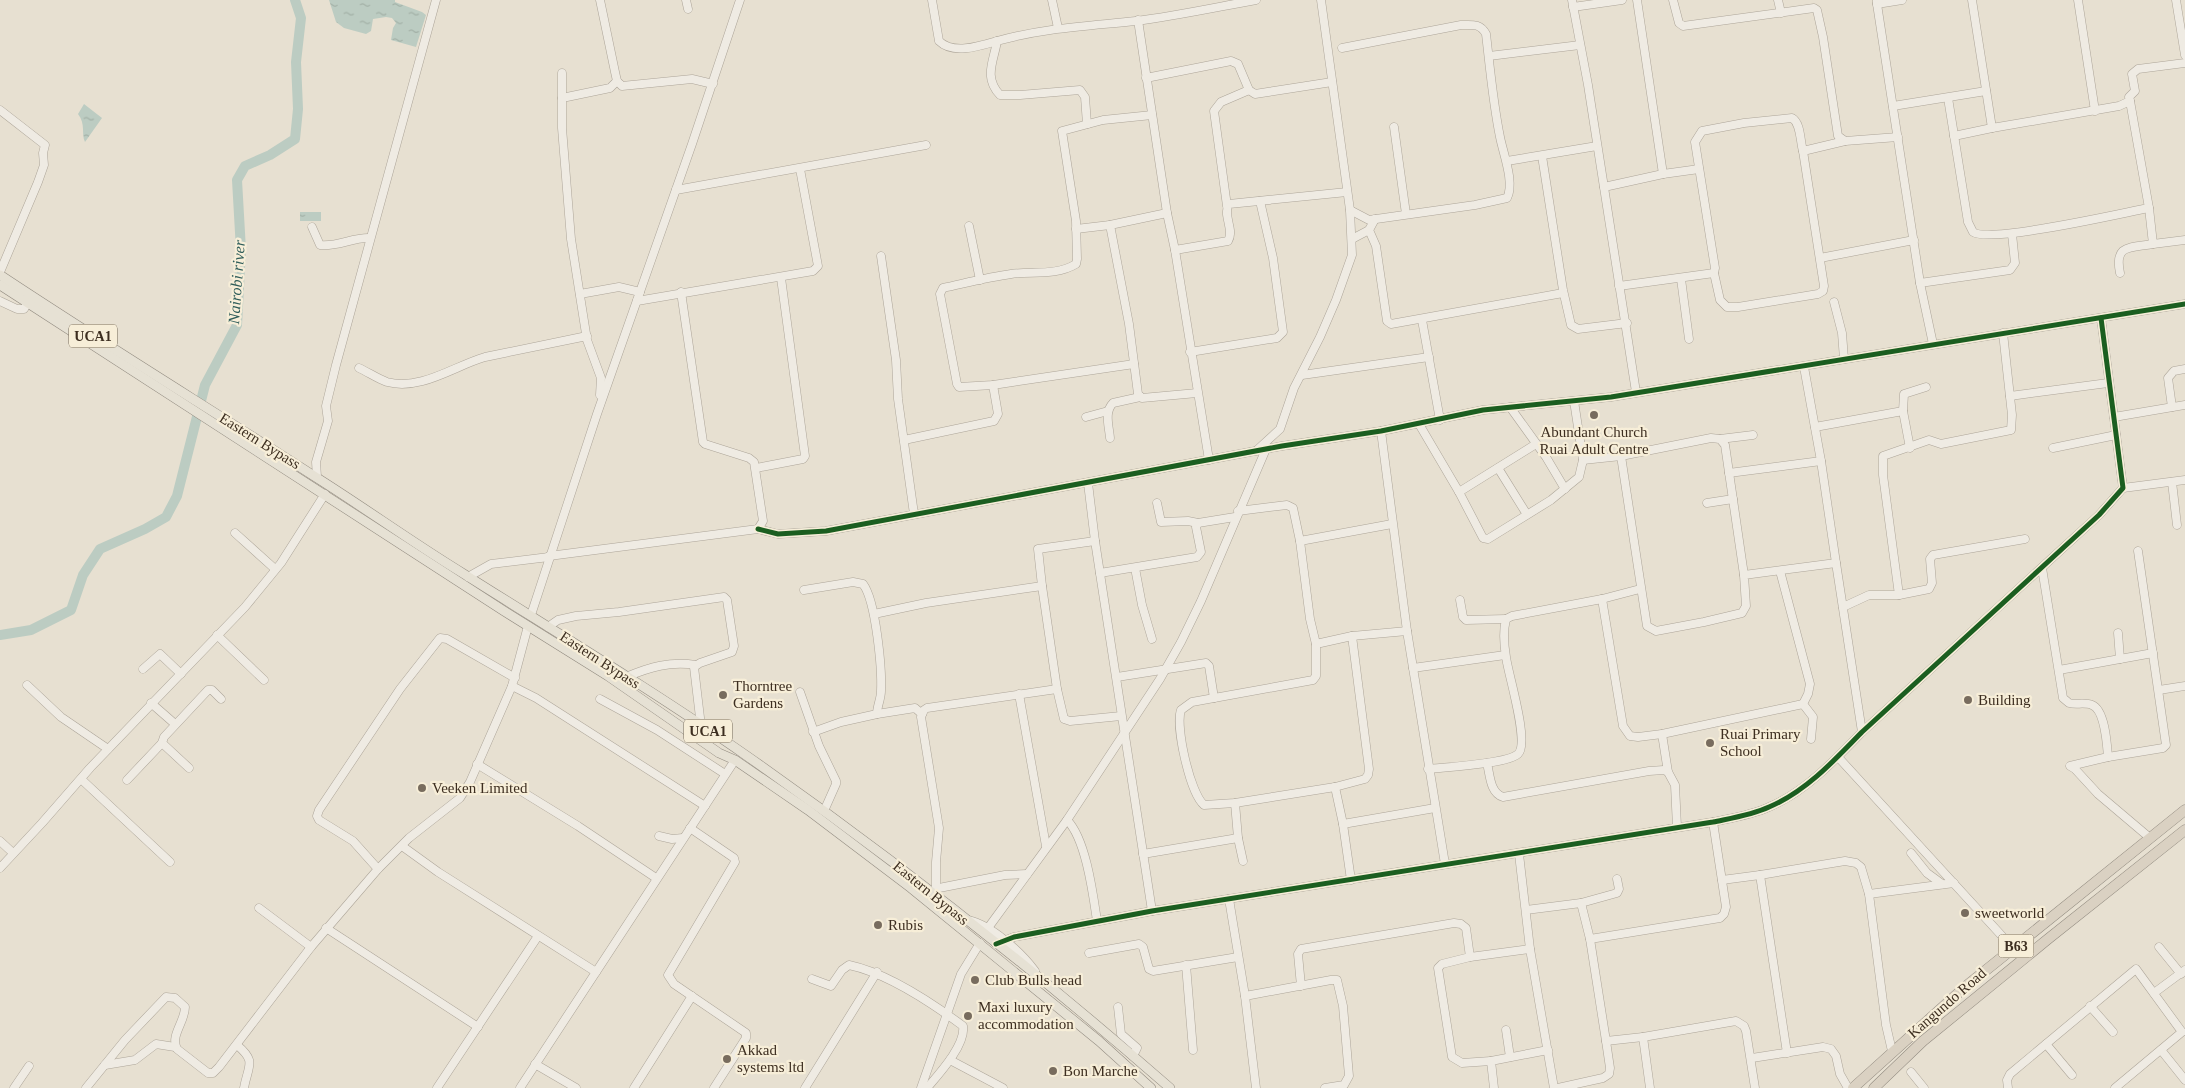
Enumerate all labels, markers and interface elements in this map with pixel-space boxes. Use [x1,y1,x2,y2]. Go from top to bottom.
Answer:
water label: Nairobi river [225,239,248,326]
road number: UCA1 [69,324,117,348]
marker: Abundant Church Ruai Adult Centre [1588,409,1600,421]
street label: Eastern Bypass [217,410,303,472]
place label: Abundant Church Ruai Adult Centre [1539,424,1649,457]
street label: Eastern Bypass [557,628,643,692]
place label: Thorntree Gardens [733,678,792,711]
marker: Thorntree Gardens [717,689,729,701]
place label: Building [1978,692,2031,708]
marker: Building [1962,694,1974,706]
road number: UCA1 [684,719,732,742]
place label: Ruai Primary School [1720,726,1801,759]
marker: Ruai Primary School [1704,737,1716,749]
place label: Veeken Limited [432,780,528,796]
marker: Veeken Limited [416,782,428,794]
street label: Eastern Bypass [890,858,972,928]
place label: sweetworld [1975,905,2045,921]
marker: sweetworld [1959,907,1971,919]
place label: Rubis [888,917,923,933]
marker: Rubis [872,919,884,931]
road number: B63 [1998,934,2034,958]
street label: Kangundo Road [1905,965,1990,1041]
place label: Club Bulls head [985,972,1082,988]
marker: Club Bulls head [969,974,981,986]
place label: Maxi luxury accommodation [978,999,1074,1032]
marker: Maxi luxury accommodation [962,1010,974,1022]
place label: Akkad systems ltd [737,1042,805,1075]
marker: Akkad systems ltd [721,1053,733,1065]
place label: Bon Marche [1063,1063,1138,1079]
marker: Bon Marche [1047,1065,1059,1077]

